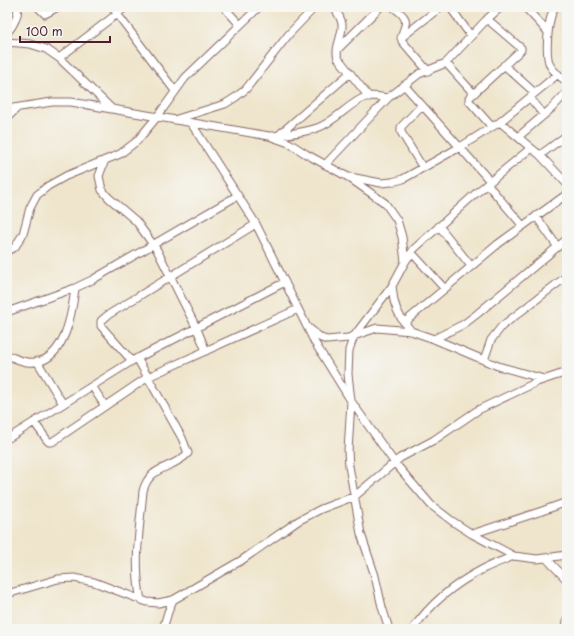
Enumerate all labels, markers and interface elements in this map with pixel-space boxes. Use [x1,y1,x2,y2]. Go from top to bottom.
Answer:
scale bar [20,18,110,44]
text: 100 m [26,22,63,40]

